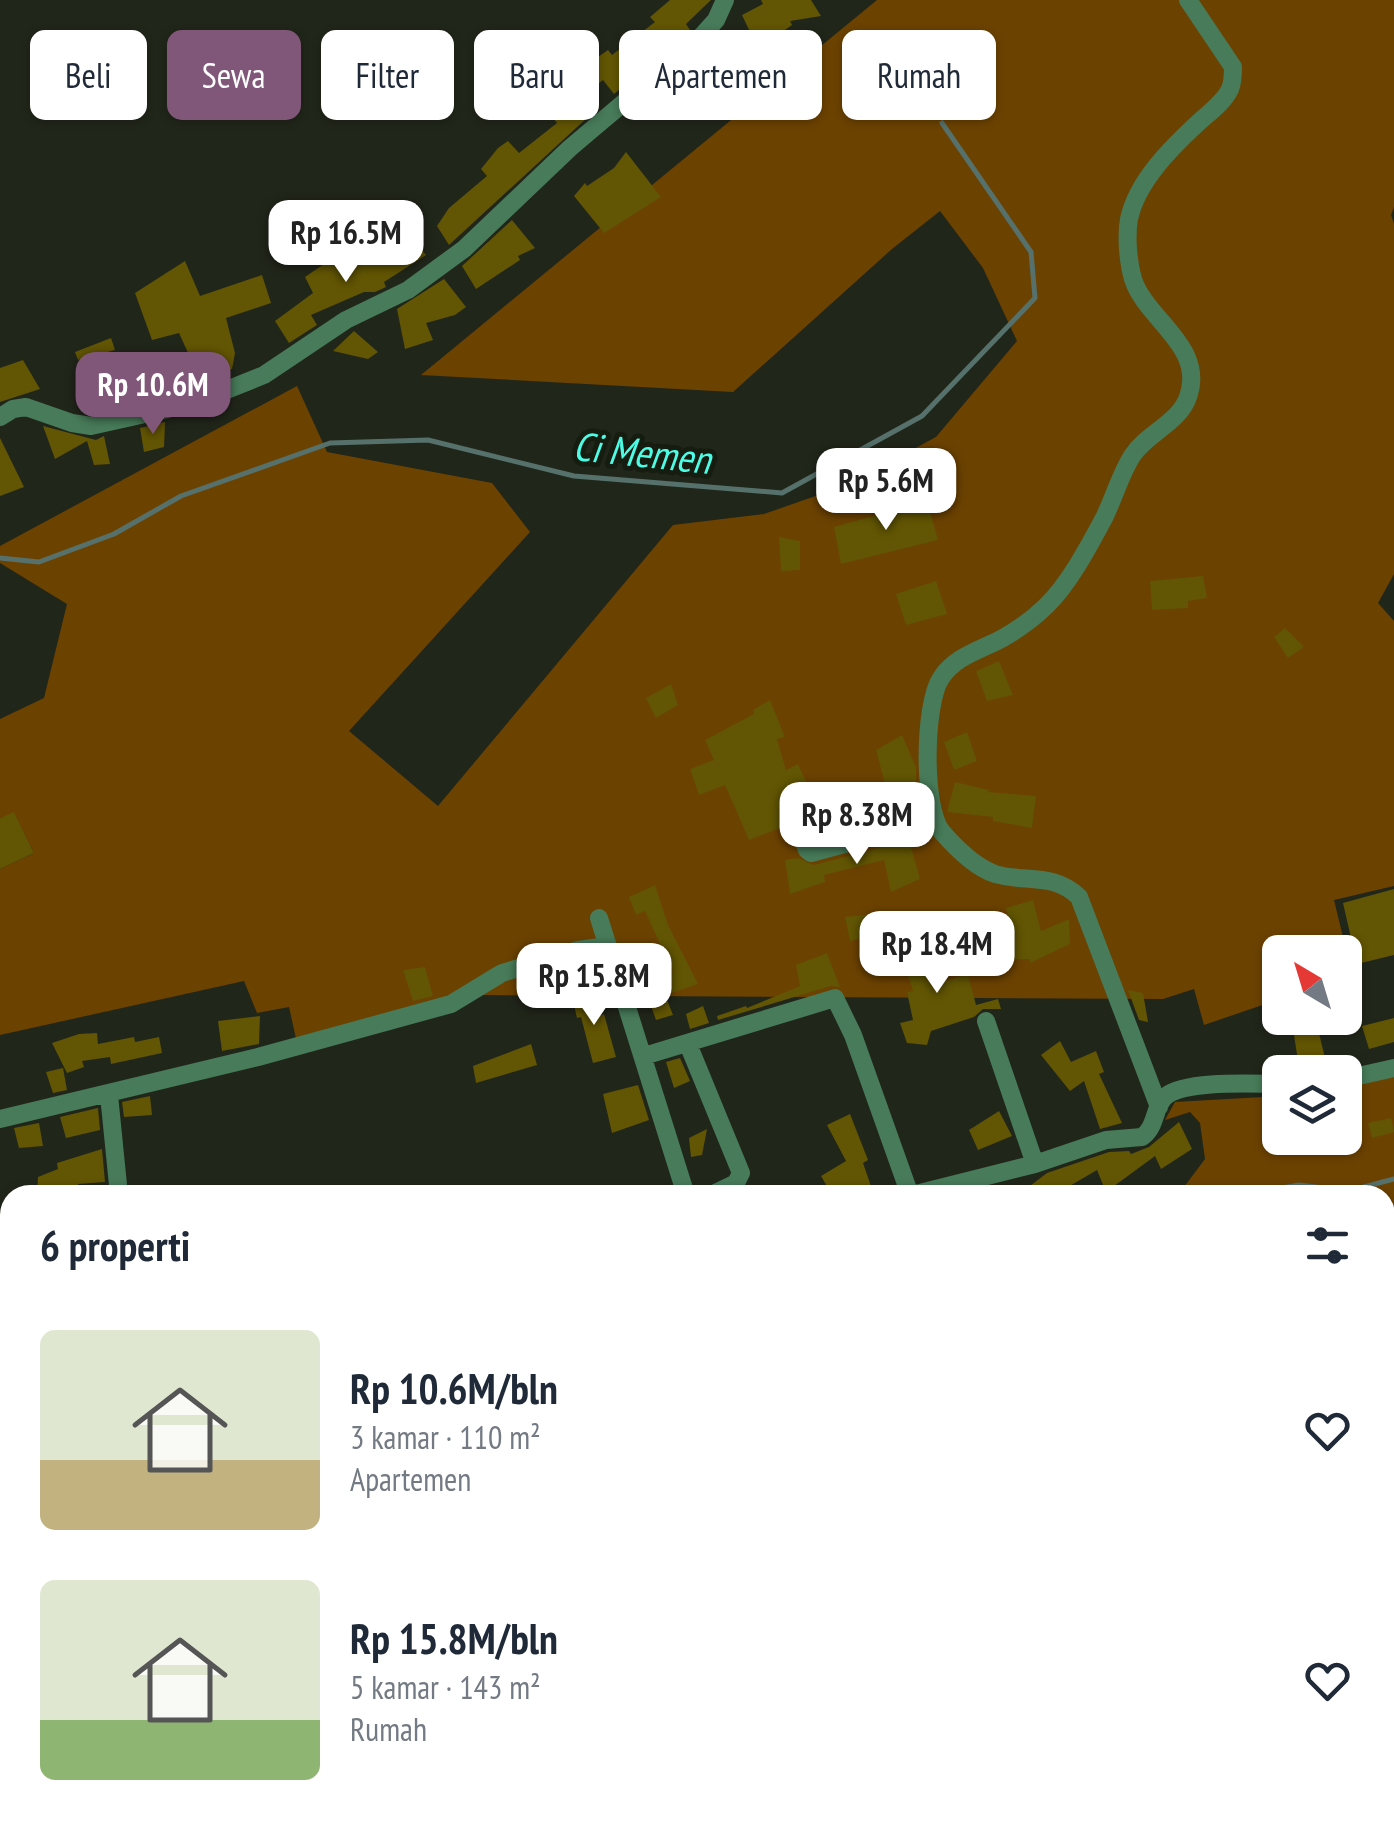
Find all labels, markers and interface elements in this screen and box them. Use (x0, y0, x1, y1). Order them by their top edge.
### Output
chip: Beli (30, 30, 147, 120)
chip: Sewa (167, 30, 301, 120)
chip: Filter (321, 30, 454, 120)
chip: Baru (474, 30, 599, 120)
chip: Apartemen (619, 30, 822, 120)
chip: Rumah (842, 30, 996, 120)
pin: Rp 16.5M (243, 200, 449, 285)
text: Rp 16.5M (291, 211, 401, 253)
pin: Rp 10.6M (50, 352, 256, 437)
text: Rp 10.6M (98, 363, 208, 405)
water label: Ci Memen (571, 419, 716, 485)
pin: Rp 5.6M (794, 448, 978, 533)
text: Rp 5.6M (838, 459, 934, 501)
pin: Rp 8.38M (754, 782, 960, 867)
text: Rp 8.38M (802, 793, 912, 835)
pin: Rp 18.4M (834, 911, 1040, 996)
text: Rp 18.4M (882, 922, 992, 964)
north arrow (1262, 935, 1362, 1035)
map controls (1262, 935, 1362, 1155)
pin: Rp 15.8M (491, 943, 697, 1028)
text: Rp 15.8M (539, 954, 649, 996)
button: layers (1262, 1055, 1362, 1155)
text: 6 properti (40, 1218, 190, 1273)
icon: filters (1300, 1218, 1355, 1273)
text: Rp 10.6M/bln (350, 1361, 558, 1416)
icon: home (120, 1370, 240, 1490)
icon: heart (1300, 1403, 1355, 1458)
text: 3 kamar · 110 m² (350, 1416, 541, 1458)
text: Apartemen (350, 1458, 471, 1500)
text: Rp 15.8M/bln (350, 1611, 558, 1666)
icon: home (120, 1620, 240, 1740)
icon: heart (1300, 1653, 1355, 1708)
text: 5 kamar · 143 m² (350, 1666, 541, 1708)
text: Rumah (350, 1708, 427, 1750)

